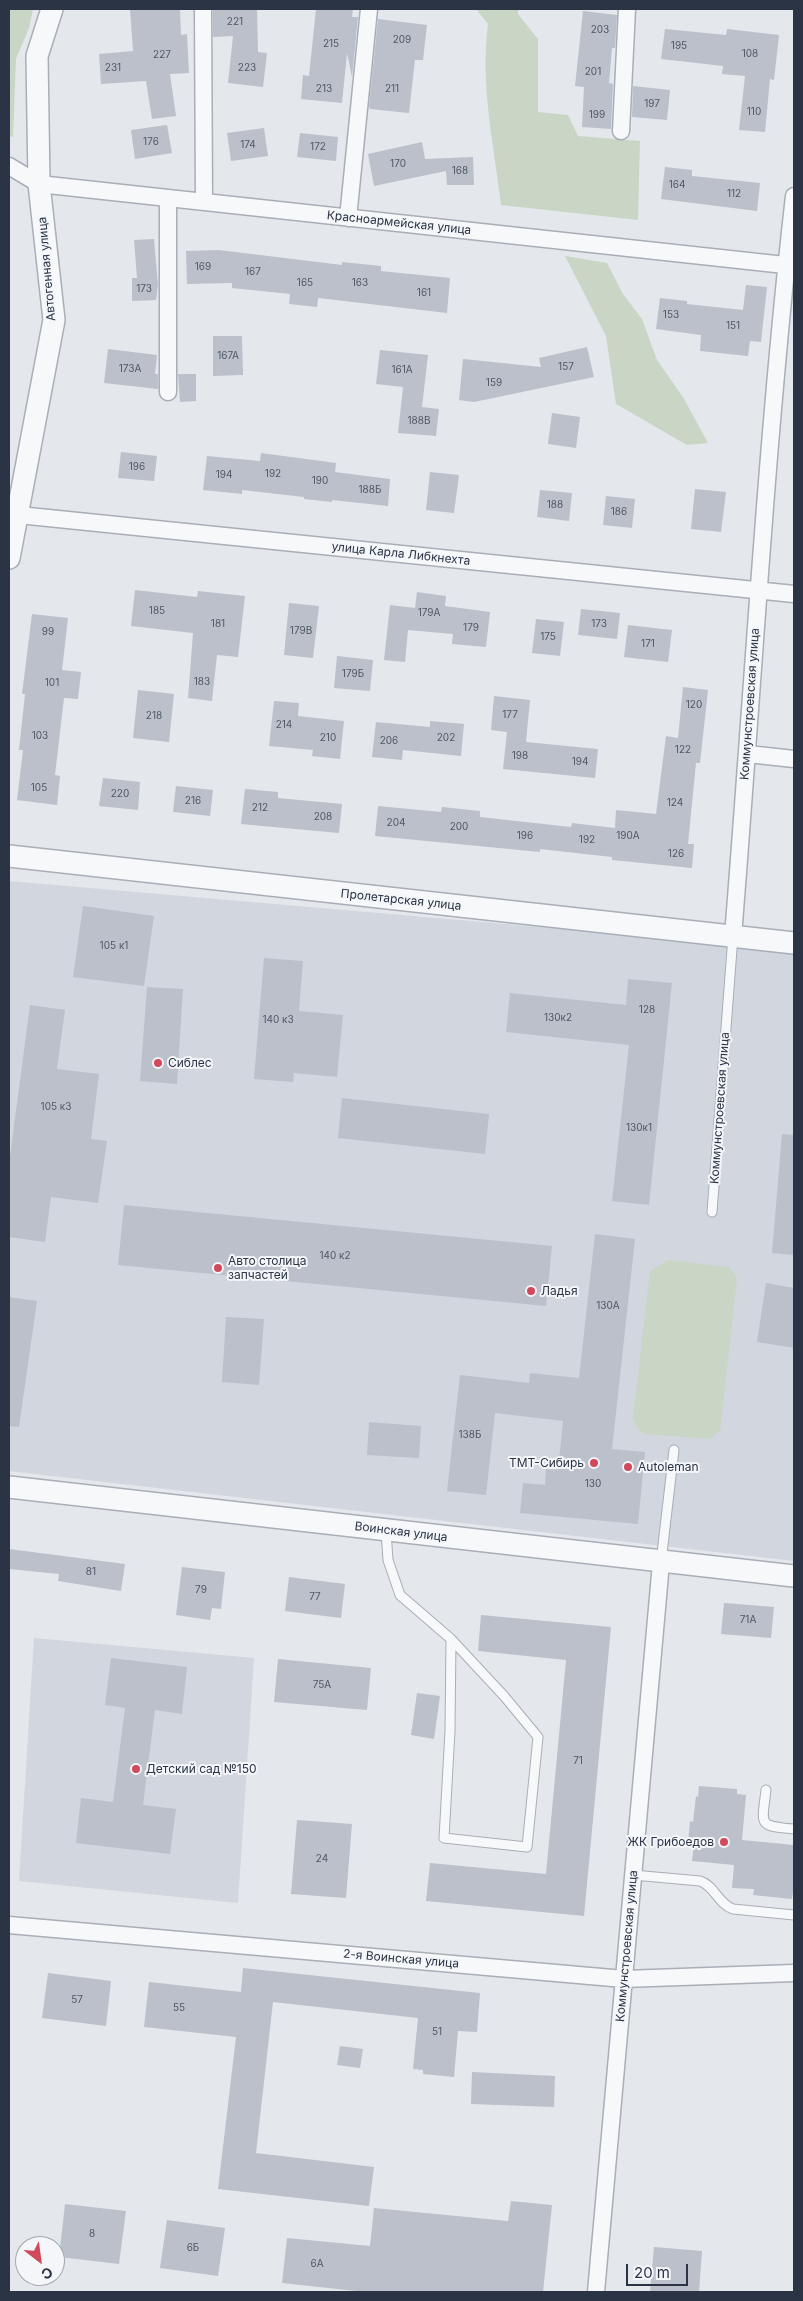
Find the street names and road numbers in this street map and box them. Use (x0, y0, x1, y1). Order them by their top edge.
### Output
street label: Красноармейская улица (326, 208, 472, 238)
street label: Автогенная улица (35, 216, 59, 322)
street label: улица Карла Либкнехта (331, 540, 471, 568)
street label: Коммунстроевская улица (738, 628, 762, 780)
street label: Пролетарская улица (340, 887, 462, 913)
street label: Коммунстроевская улица (708, 1032, 732, 1184)
street label: Воинская улица (354, 1519, 448, 1545)
street label: Коммунстроевская улица (613, 1870, 641, 2022)
street label: 2-я Воинская улица (342, 1947, 460, 1971)

